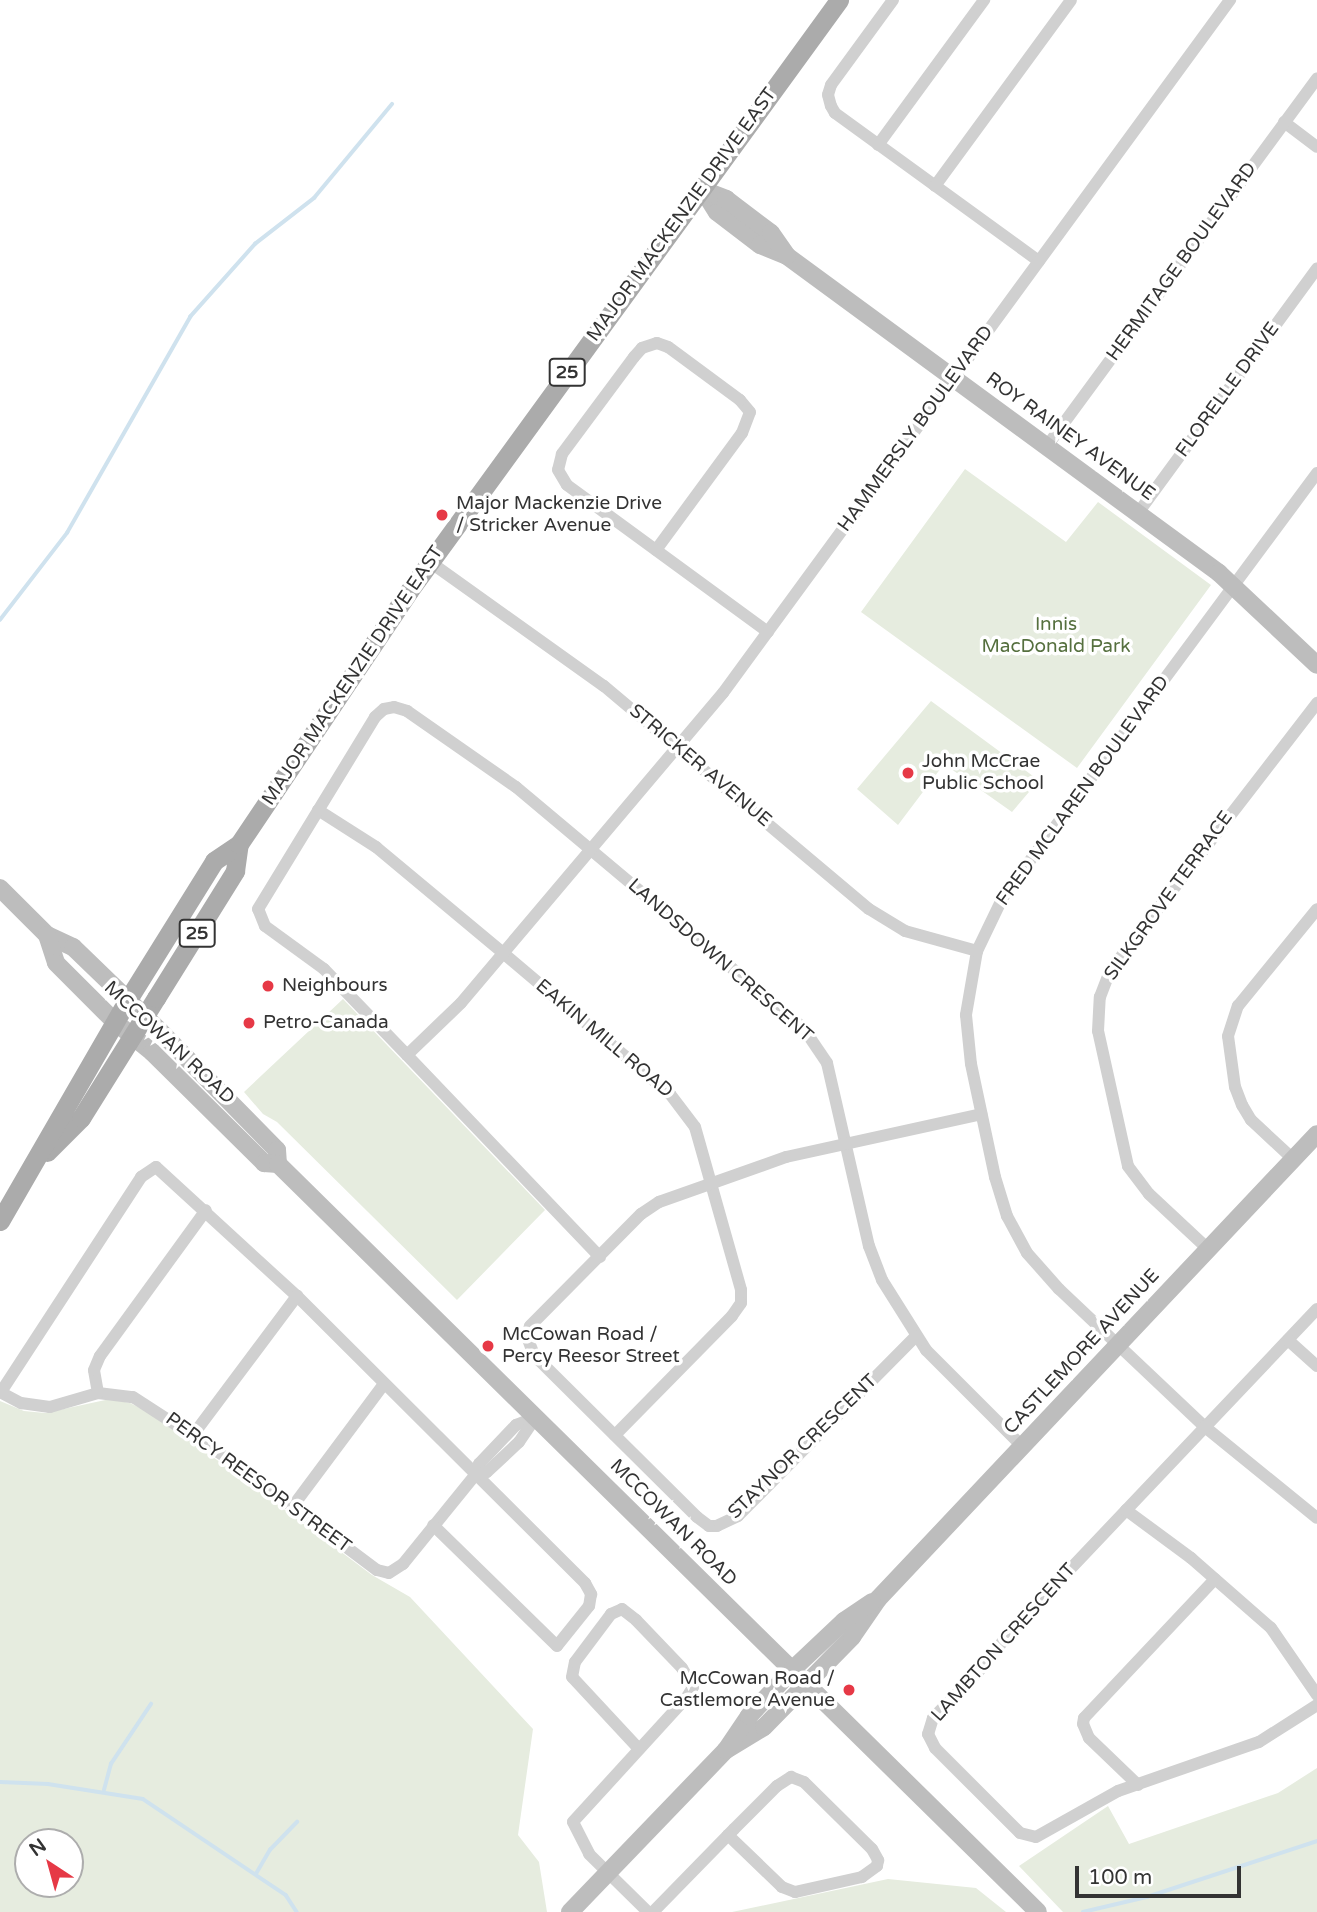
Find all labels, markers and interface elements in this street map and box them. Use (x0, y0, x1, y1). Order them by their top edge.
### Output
street label: MAJOR MACKENZIE DRIVE EAST (582, 84, 782, 346)
street label: HERMITAGE BOULEVARD (1102, 158, 1262, 366)
street label: FLORELLE DRIVE (1171, 318, 1285, 462)
street label: HAMMERSLY BOULEVARD (834, 321, 998, 537)
road number: 25 (548, 358, 586, 386)
street label: ROY RAINEY AVENUE (981, 368, 1159, 506)
place label: Major Mackenzie Drive / Stricker Avenue (456, 493, 662, 537)
marker: Major Mackenzie Drive / Stricker Avenue (434, 507, 450, 523)
street label: MAJOR MACKENZIE DRIVE EAST (257, 542, 449, 810)
park label: Innis MacDonald Park (981, 614, 1131, 658)
street label: FRED MCLAREN BOULEVARD (992, 671, 1174, 911)
street label: STRICKER AVENUE (624, 700, 776, 832)
place label: John McCrae Public School (922, 751, 1044, 795)
marker: John McCrae Public School (900, 765, 916, 781)
street label: SILKGROVE TERRACE (1100, 807, 1238, 985)
street label: LANDSDOWN CRESCENT (623, 874, 817, 1048)
road number: 25 (178, 918, 216, 948)
place label: Neighbours (282, 975, 388, 997)
street label: EAKIN MILL ROAD (531, 975, 677, 1103)
street label: MCCOWAN ROAD (99, 977, 239, 1109)
marker: Neighbours (260, 978, 276, 994)
place label: Petro-Canada (263, 1012, 389, 1034)
marker: Petro-Canada (241, 1015, 257, 1031)
street label: CASTLEMORE AVENUE (999, 1265, 1165, 1439)
place label: McCowan Road / Percy Reesor Street (502, 1324, 680, 1368)
marker: McCowan Road / Percy Reesor Street (480, 1338, 496, 1354)
street label: STAYNOR CRESCENT (724, 1370, 882, 1524)
street label: PERCY REESOR STREET (161, 1408, 355, 1558)
street label: MCCOWAN ROAD (605, 1455, 741, 1591)
street label: LAMBTON CRESCENT (927, 1559, 1081, 1727)
place label: McCowan Road / Castlemore Avenue (660, 1668, 835, 1712)
marker: McCowan Road / Castlemore Avenue (841, 1682, 857, 1698)
north arrow (14, 1828, 84, 1898)
text: N (25, 1834, 50, 1861)
scale bar (1079, 1853, 1245, 1897)
text: 100 m (1088, 1865, 1152, 1890)

